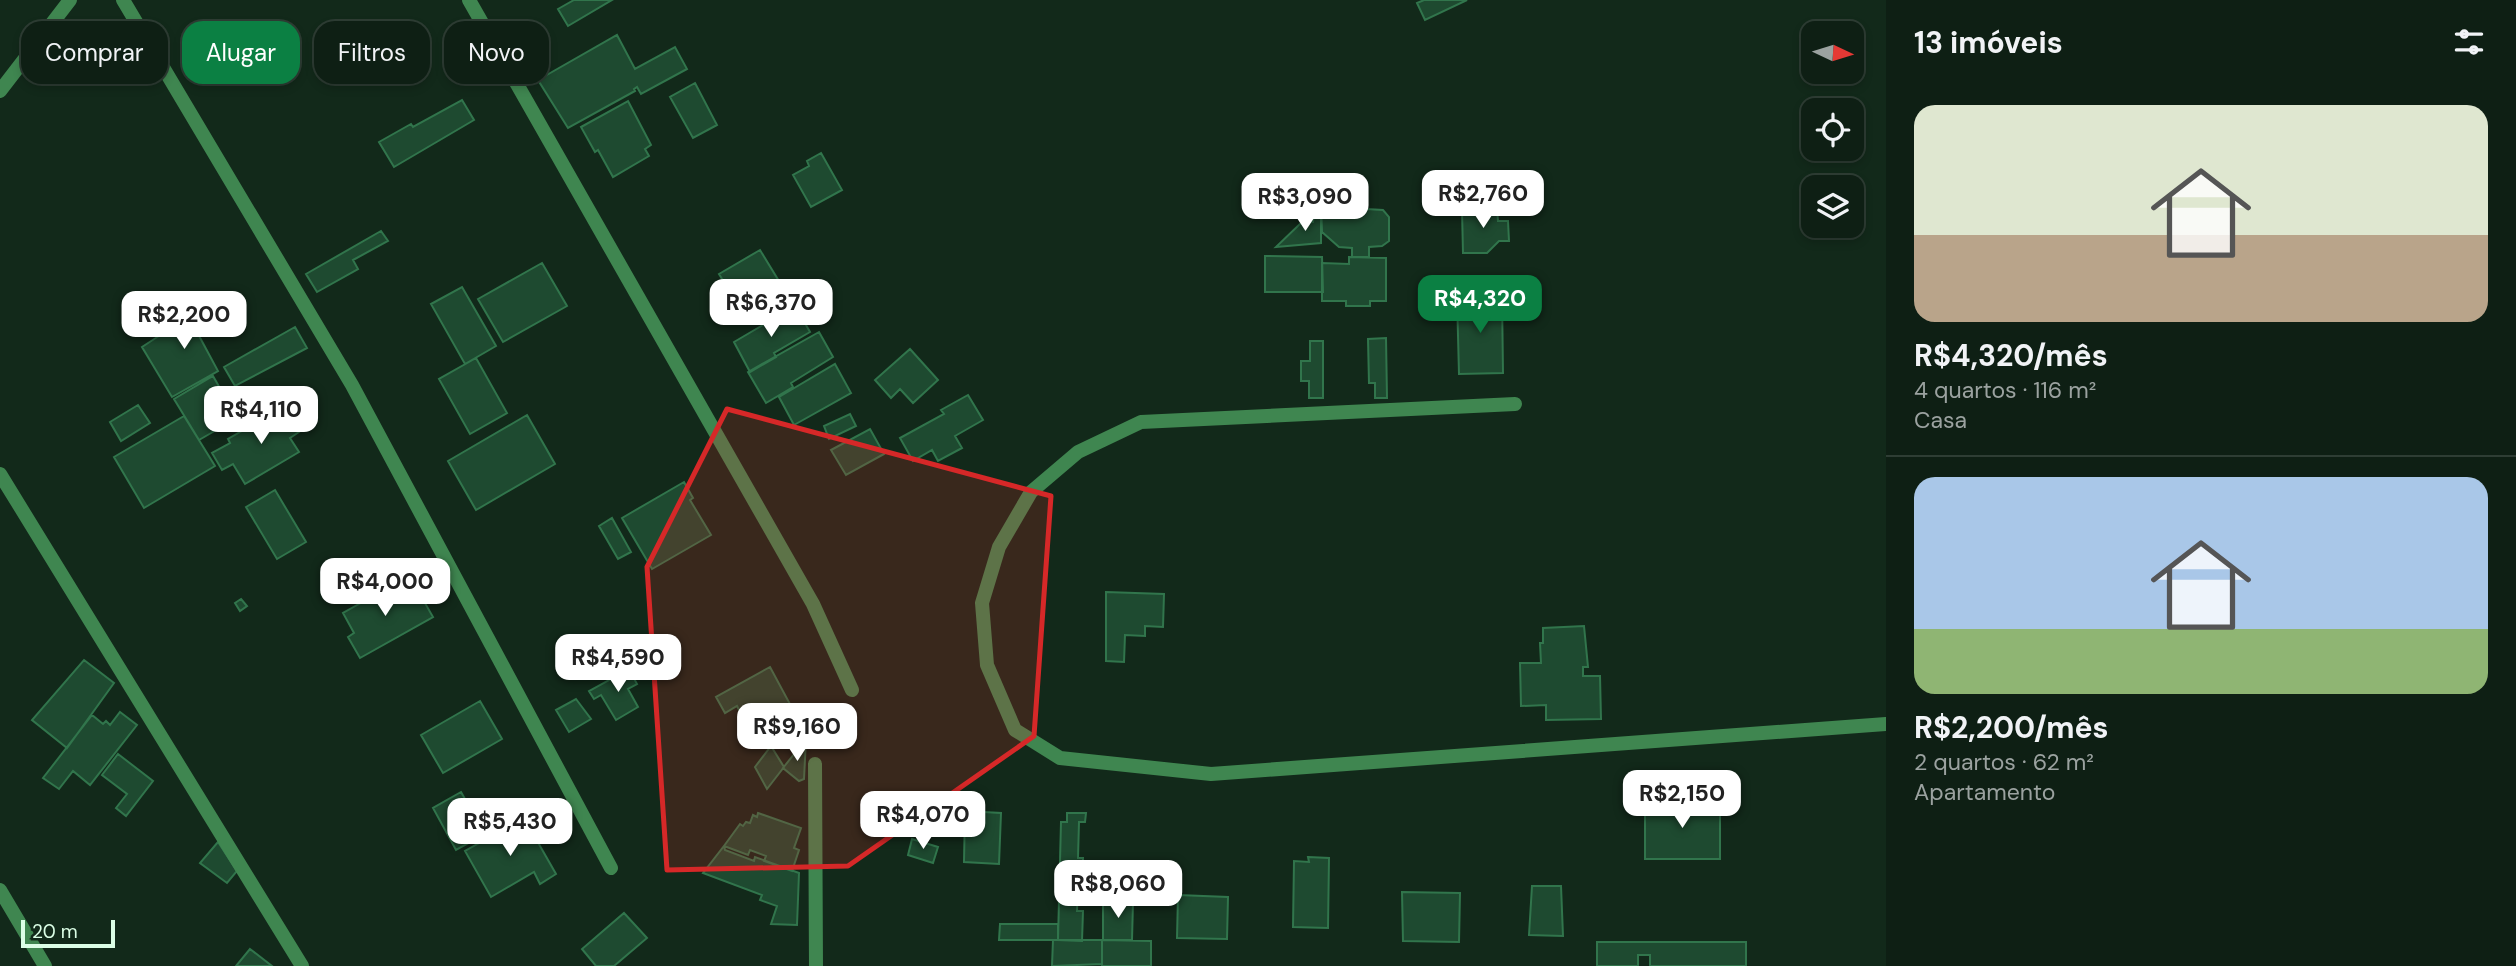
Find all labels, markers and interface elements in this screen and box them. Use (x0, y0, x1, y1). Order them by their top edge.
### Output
chip: Comprar (21, 21, 168, 84)
chip: Alugar (182, 21, 300, 84)
chip: Filtros (314, 21, 430, 84)
chip: Novo (444, 21, 549, 84)
north arrow (1801, 21, 1864, 84)
map controls (1801, 21, 1864, 238)
text: 13 imóveis (1914, 23, 2063, 62)
icon: filters (2450, 23, 2488, 61)
button: locate (1801, 98, 1864, 161)
icon: home (2138, 150, 2264, 276)
pin: R$2,760 (1418, 170, 1548, 230)
pin: R$3,090 (1240, 174, 1370, 233)
button: layers (1801, 175, 1864, 238)
text: R$2,760 (1438, 178, 1528, 208)
text: R$3,090 (1258, 181, 1352, 211)
pin: R$4,320 (1415, 276, 1545, 335)
pin: R$6,370 (706, 280, 836, 339)
text: R$4,320 (1434, 283, 1526, 313)
text: R$6,370 (726, 287, 816, 317)
pin: R$2,200 (119, 292, 249, 351)
text: R$2,200 (138, 299, 230, 329)
text: R$4,320/mês (1914, 336, 2108, 375)
text: 4 quartos · 116 m² (1914, 375, 2096, 405)
pin: R$4,110 (196, 386, 326, 446)
text: R$4,110 (220, 394, 302, 424)
text: Casa (1914, 405, 1967, 435)
icon: home (2138, 522, 2264, 648)
pin: R$4,000 (320, 558, 450, 618)
text: R$4,000 (336, 566, 434, 596)
pin: R$4,590 (553, 634, 683, 694)
text: R$4,590 (571, 642, 665, 672)
pin: R$9,160 (732, 704, 862, 763)
text: R$2,200/mês (1914, 708, 2108, 747)
text: R$9,160 (753, 711, 841, 741)
text: 2 quartos · 62 m² (1914, 747, 2094, 777)
pin: R$2,150 (1617, 770, 1747, 830)
text: Apartamento (1914, 777, 2055, 807)
text: R$2,150 (1639, 778, 1725, 808)
pin: R$4,070 (858, 792, 988, 851)
pin: R$5,430 (445, 798, 575, 858)
text: R$4,070 (876, 799, 970, 829)
text: R$5,430 (463, 806, 557, 836)
pin: R$8,060 (1053, 860, 1183, 920)
text: R$8,060 (1070, 868, 1166, 898)
scale bar (21, 917, 116, 949)
text: 20 m (32, 919, 78, 944)

